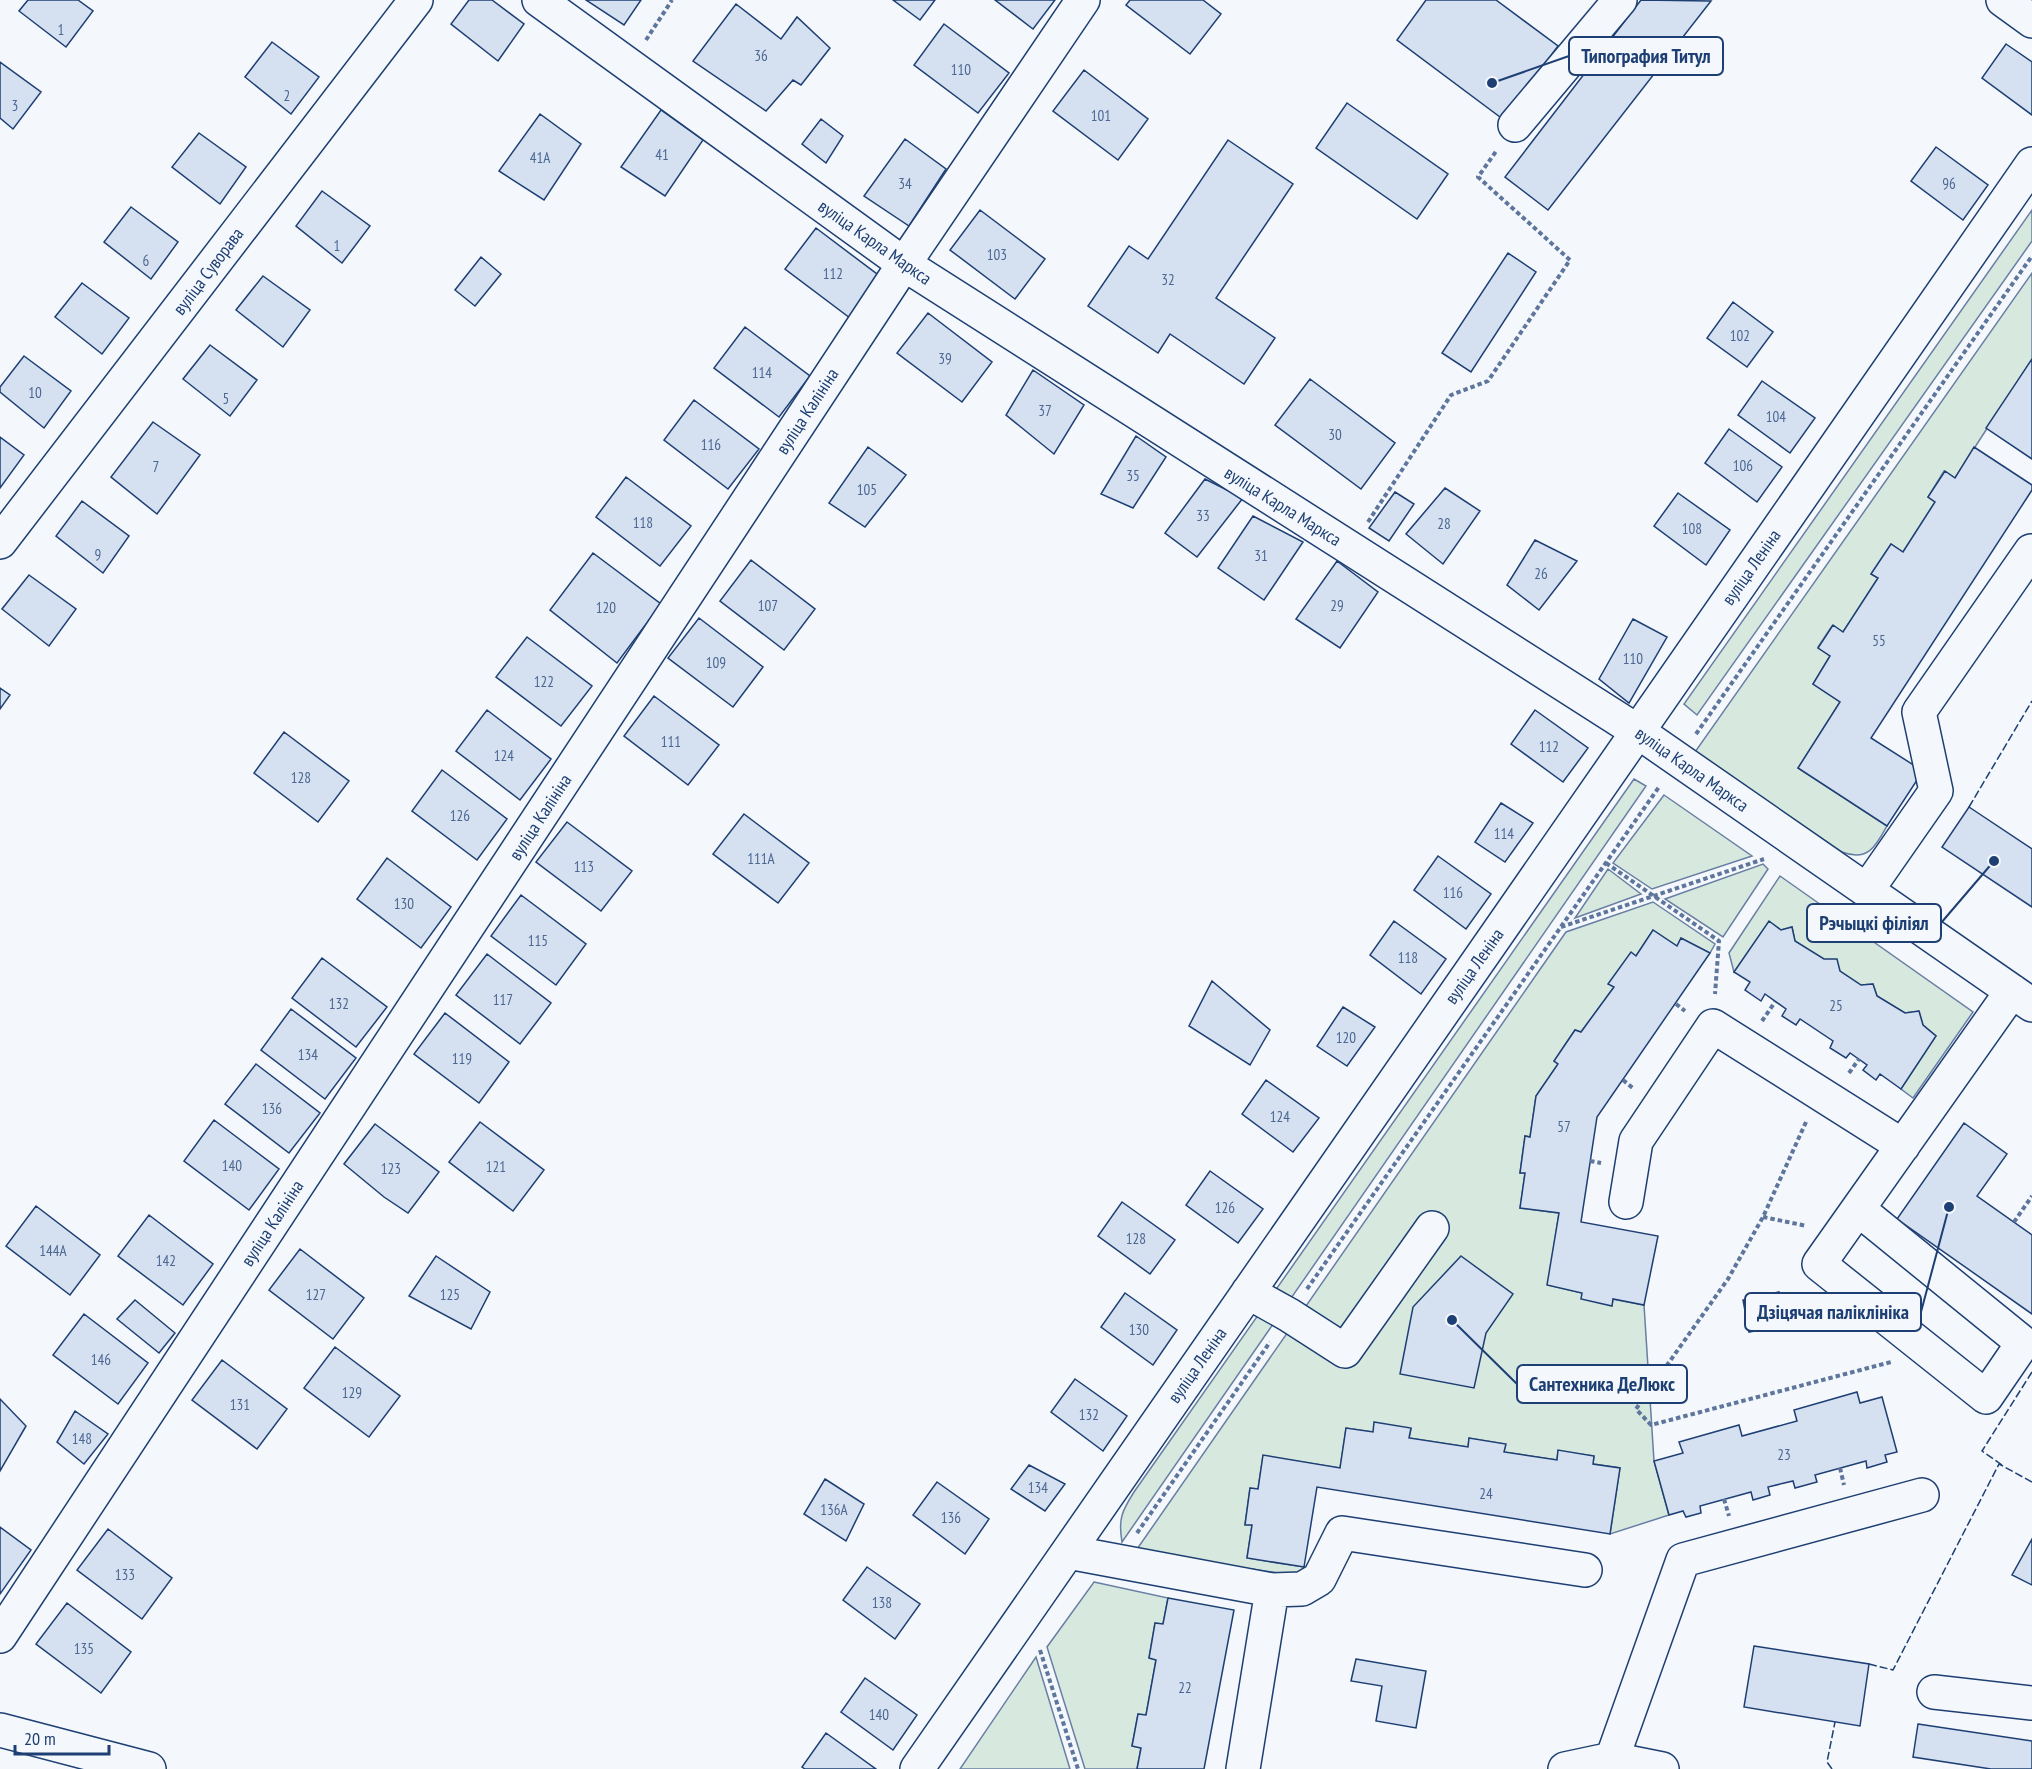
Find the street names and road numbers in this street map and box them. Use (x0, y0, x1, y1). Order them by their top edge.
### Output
street label: вуліца Карла Маркса (814, 194, 936, 290)
street label: вуліца Суворава (168, 223, 248, 319)
street label: вуліца Калініна (771, 364, 843, 458)
street label: вуліца Карла Маркса (1220, 461, 1346, 551)
street label: вуліца Леніна (1717, 525, 1785, 609)
street label: вуліца Карла Маркса (1631, 721, 1753, 817)
street label: вуліца Калініна (504, 770, 576, 864)
street label: вуліца Леніна (1440, 924, 1508, 1008)
street label: вуліца Калініна (236, 1176, 308, 1270)
street label: вуліца Леніна (1163, 1323, 1231, 1407)

